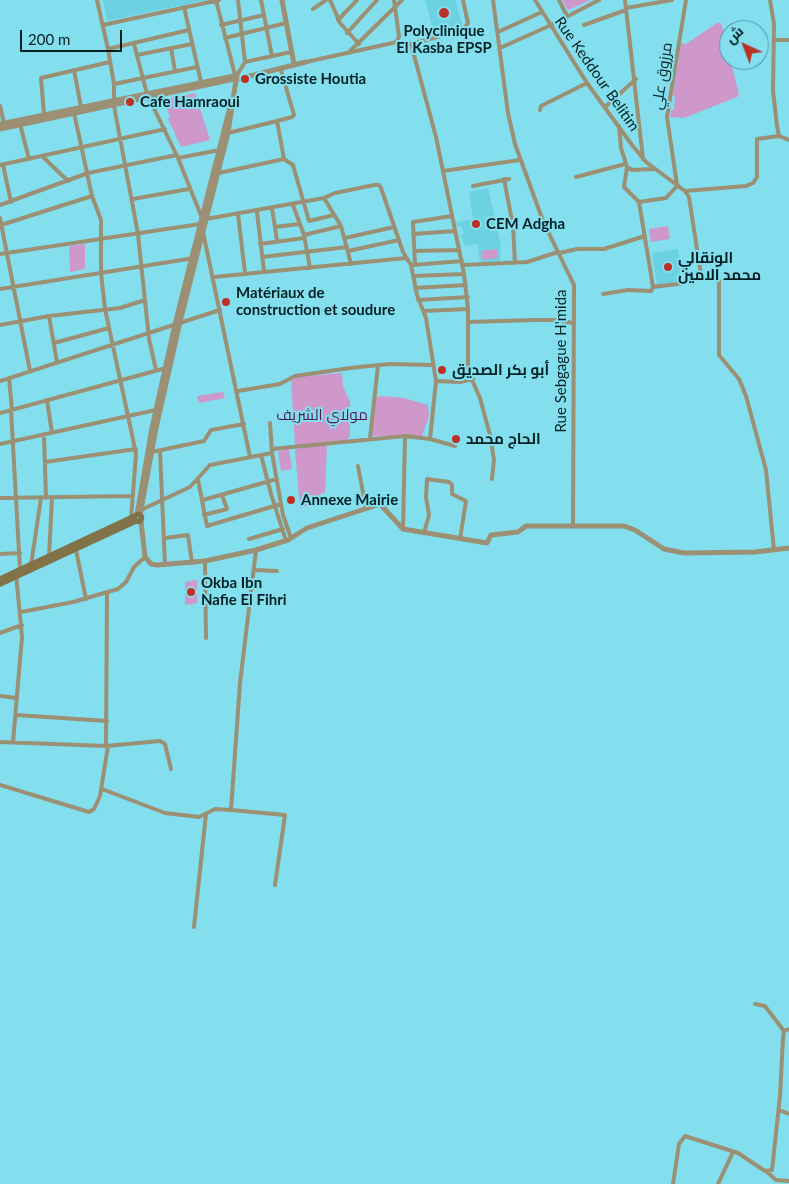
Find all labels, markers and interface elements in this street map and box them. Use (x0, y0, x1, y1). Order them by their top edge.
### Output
marker: Polyclinique El Kasba EPSP (437, 6, 451, 20)
street label: Rue Keddour Belitim (551, 13, 643, 135)
scale bar (22, 20, 125, 52)
north arrow (719, 20, 769, 70)
place label: Polyclinique El Kasba EPSP (396, 22, 492, 57)
text: ش (722, 22, 746, 47)
text: 200 m (28, 30, 70, 48)
street label: مرزوق علي (648, 41, 676, 111)
place label: Grossiste Houtia (255, 70, 366, 88)
marker: Grossiste Houtia (239, 73, 251, 85)
place label: Cafe Hamraoui (140, 93, 240, 111)
marker: Cafe Hamraoui (124, 96, 136, 108)
place label: CEM Adgha (486, 215, 565, 233)
marker: CEM Adgha (470, 218, 482, 230)
place label: الونقالي محمد الامين (678, 249, 761, 284)
marker: الونقالي محمد الامين (662, 261, 674, 273)
place label: Matériaux de construction et soudure (236, 284, 395, 319)
street label: Rue Sebgague H'mida (552, 289, 570, 433)
marker: Matériaux de construction et soudure (220, 296, 232, 308)
place label: أبو بكر الصديق (452, 361, 549, 379)
marker: أبو بكر الصديق (436, 364, 448, 376)
park label: مولاي الشريف (276, 406, 368, 424)
place label: الحاج محمد (466, 430, 541, 448)
marker: الحاج محمد (450, 433, 462, 445)
place label: Annexe Mairie (301, 491, 398, 509)
marker: Annexe Mairie (285, 494, 297, 506)
place label: Okba Ibn Nafie El Fihri (201, 574, 287, 609)
marker: Okba Ibn Nafie El Fihri (185, 586, 197, 598)

